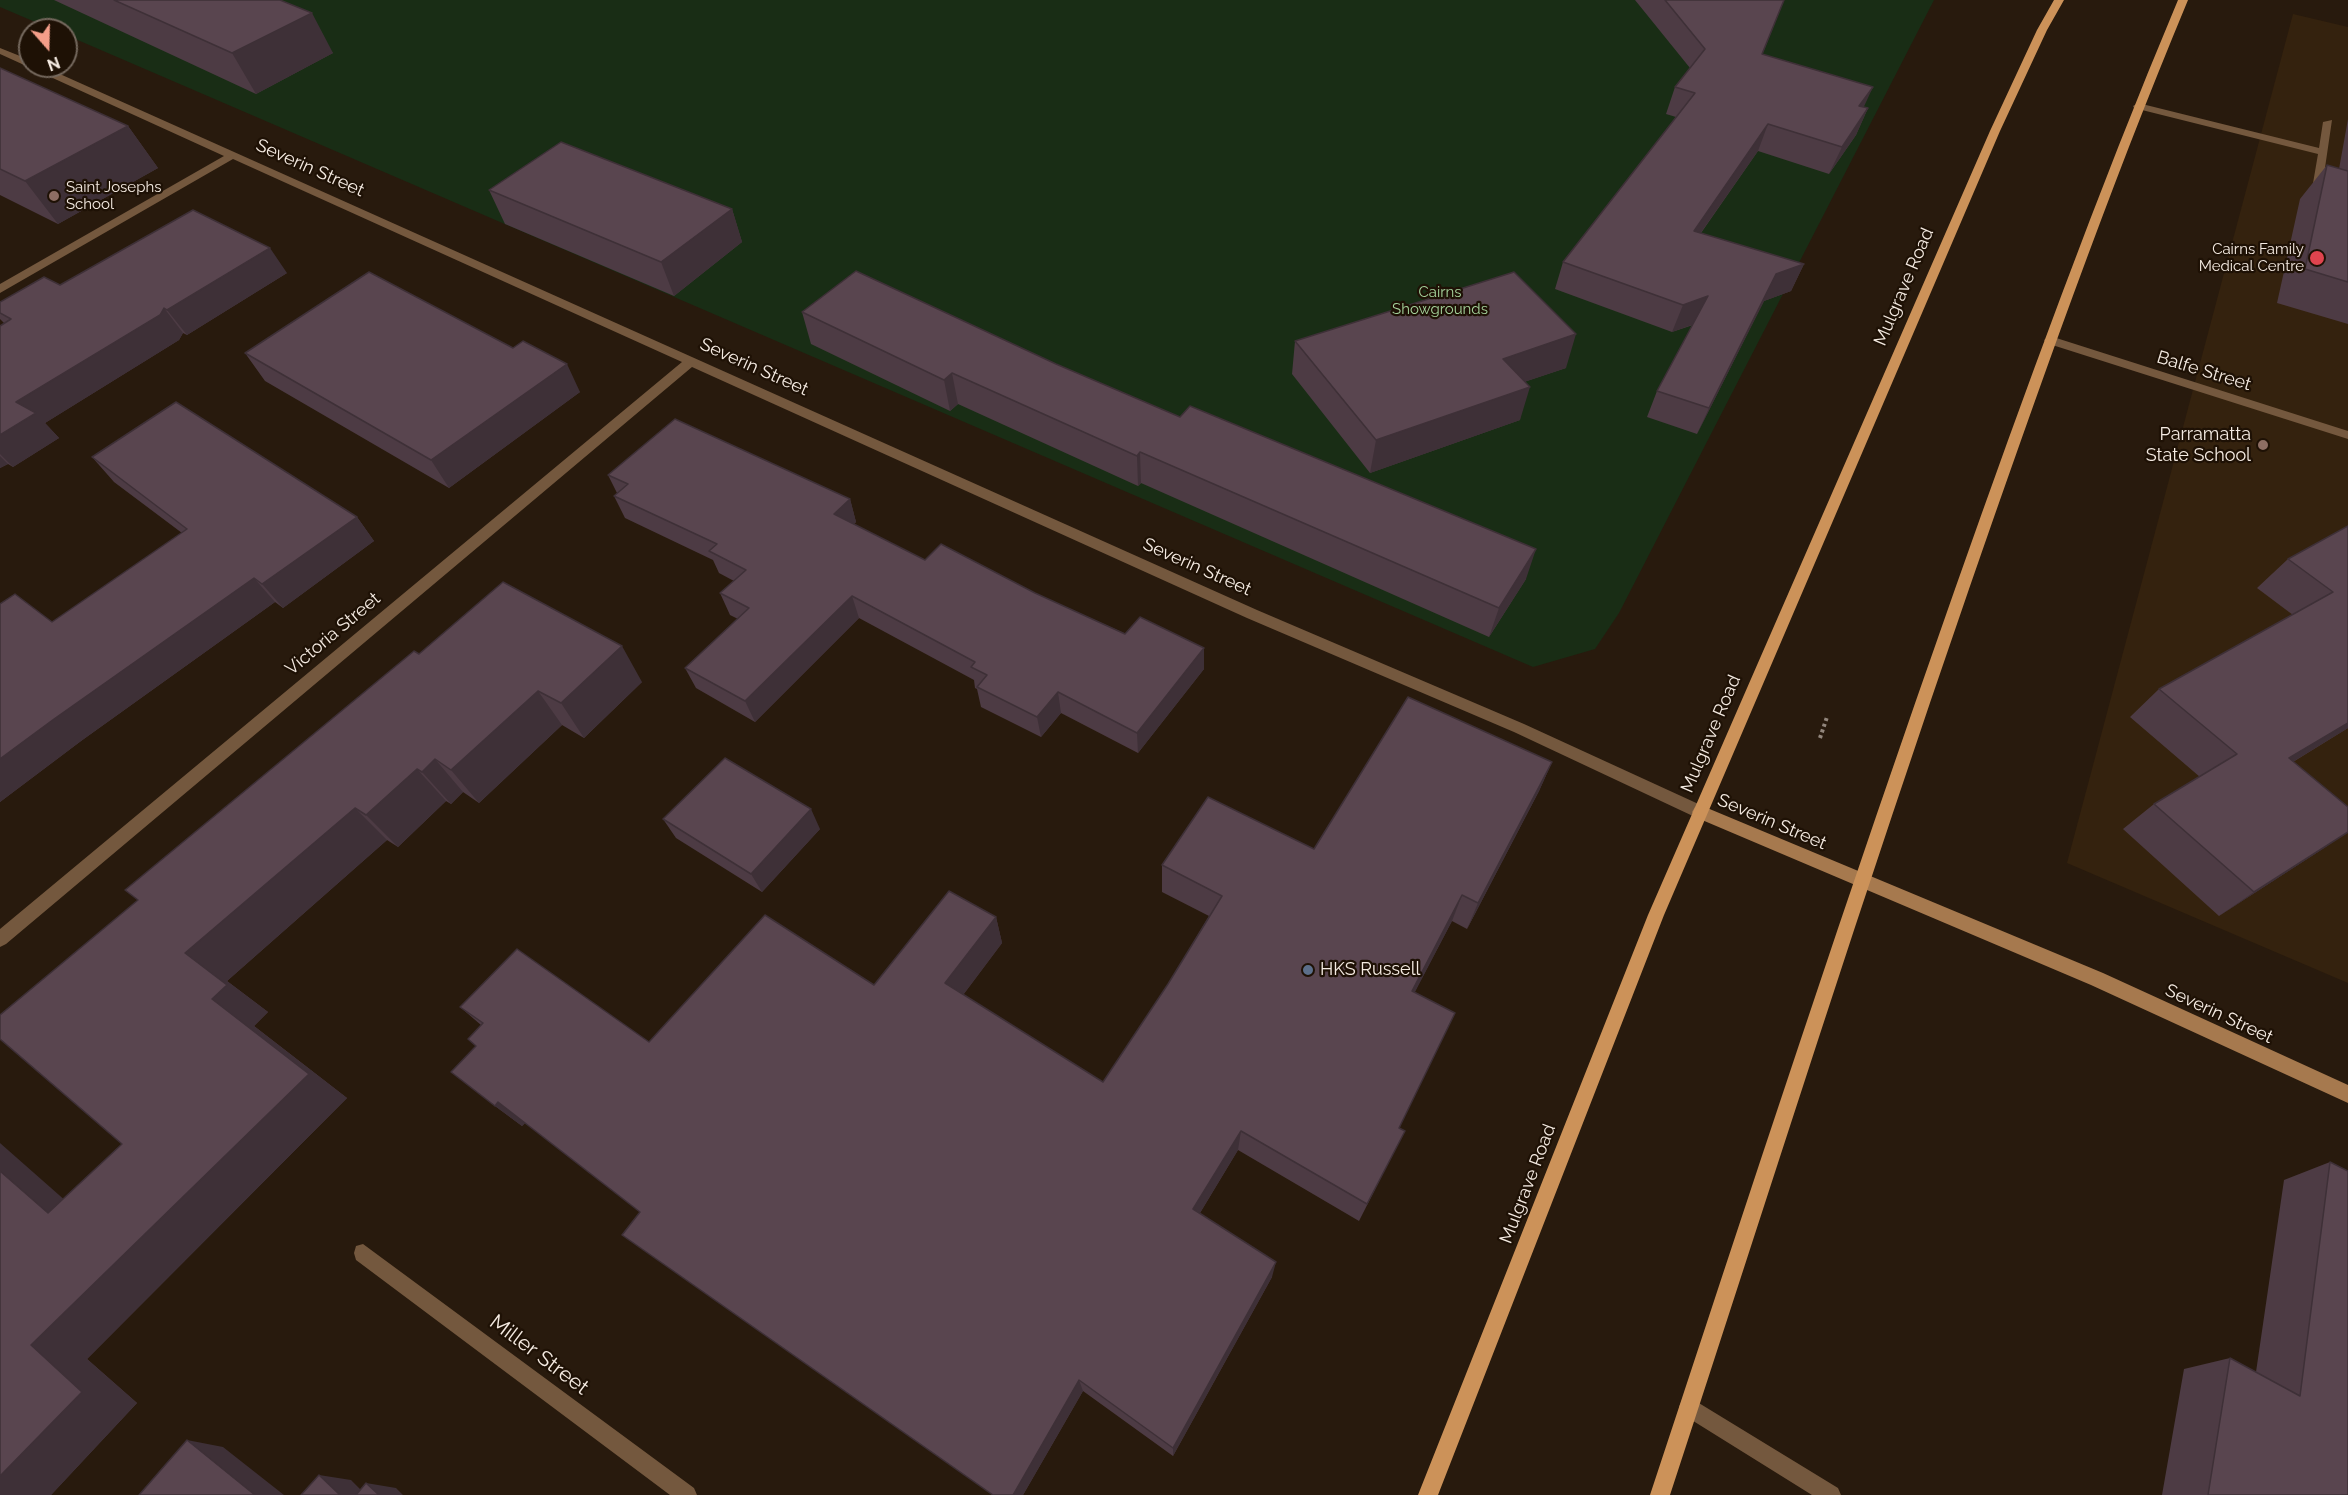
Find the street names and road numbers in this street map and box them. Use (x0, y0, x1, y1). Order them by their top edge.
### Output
street label: Severin Street (252, 134, 368, 202)
street label: Mulgrave Road (1869, 225, 1939, 349)
street label: Severin Street (696, 333, 812, 401)
street label: Balfe Street (2154, 346, 2254, 396)
street label: Severin Street (1139, 533, 1255, 601)
street label: Victoria Street (281, 588, 385, 680)
street label: Mulgrave Road (1676, 672, 1746, 796)
street label: Severin Street (1714, 789, 1830, 855)
street label: Severin Street (2162, 980, 2276, 1048)
street label: Mulgrave Road (1495, 1121, 1561, 1247)
street label: Miller Street (484, 1310, 594, 1400)

